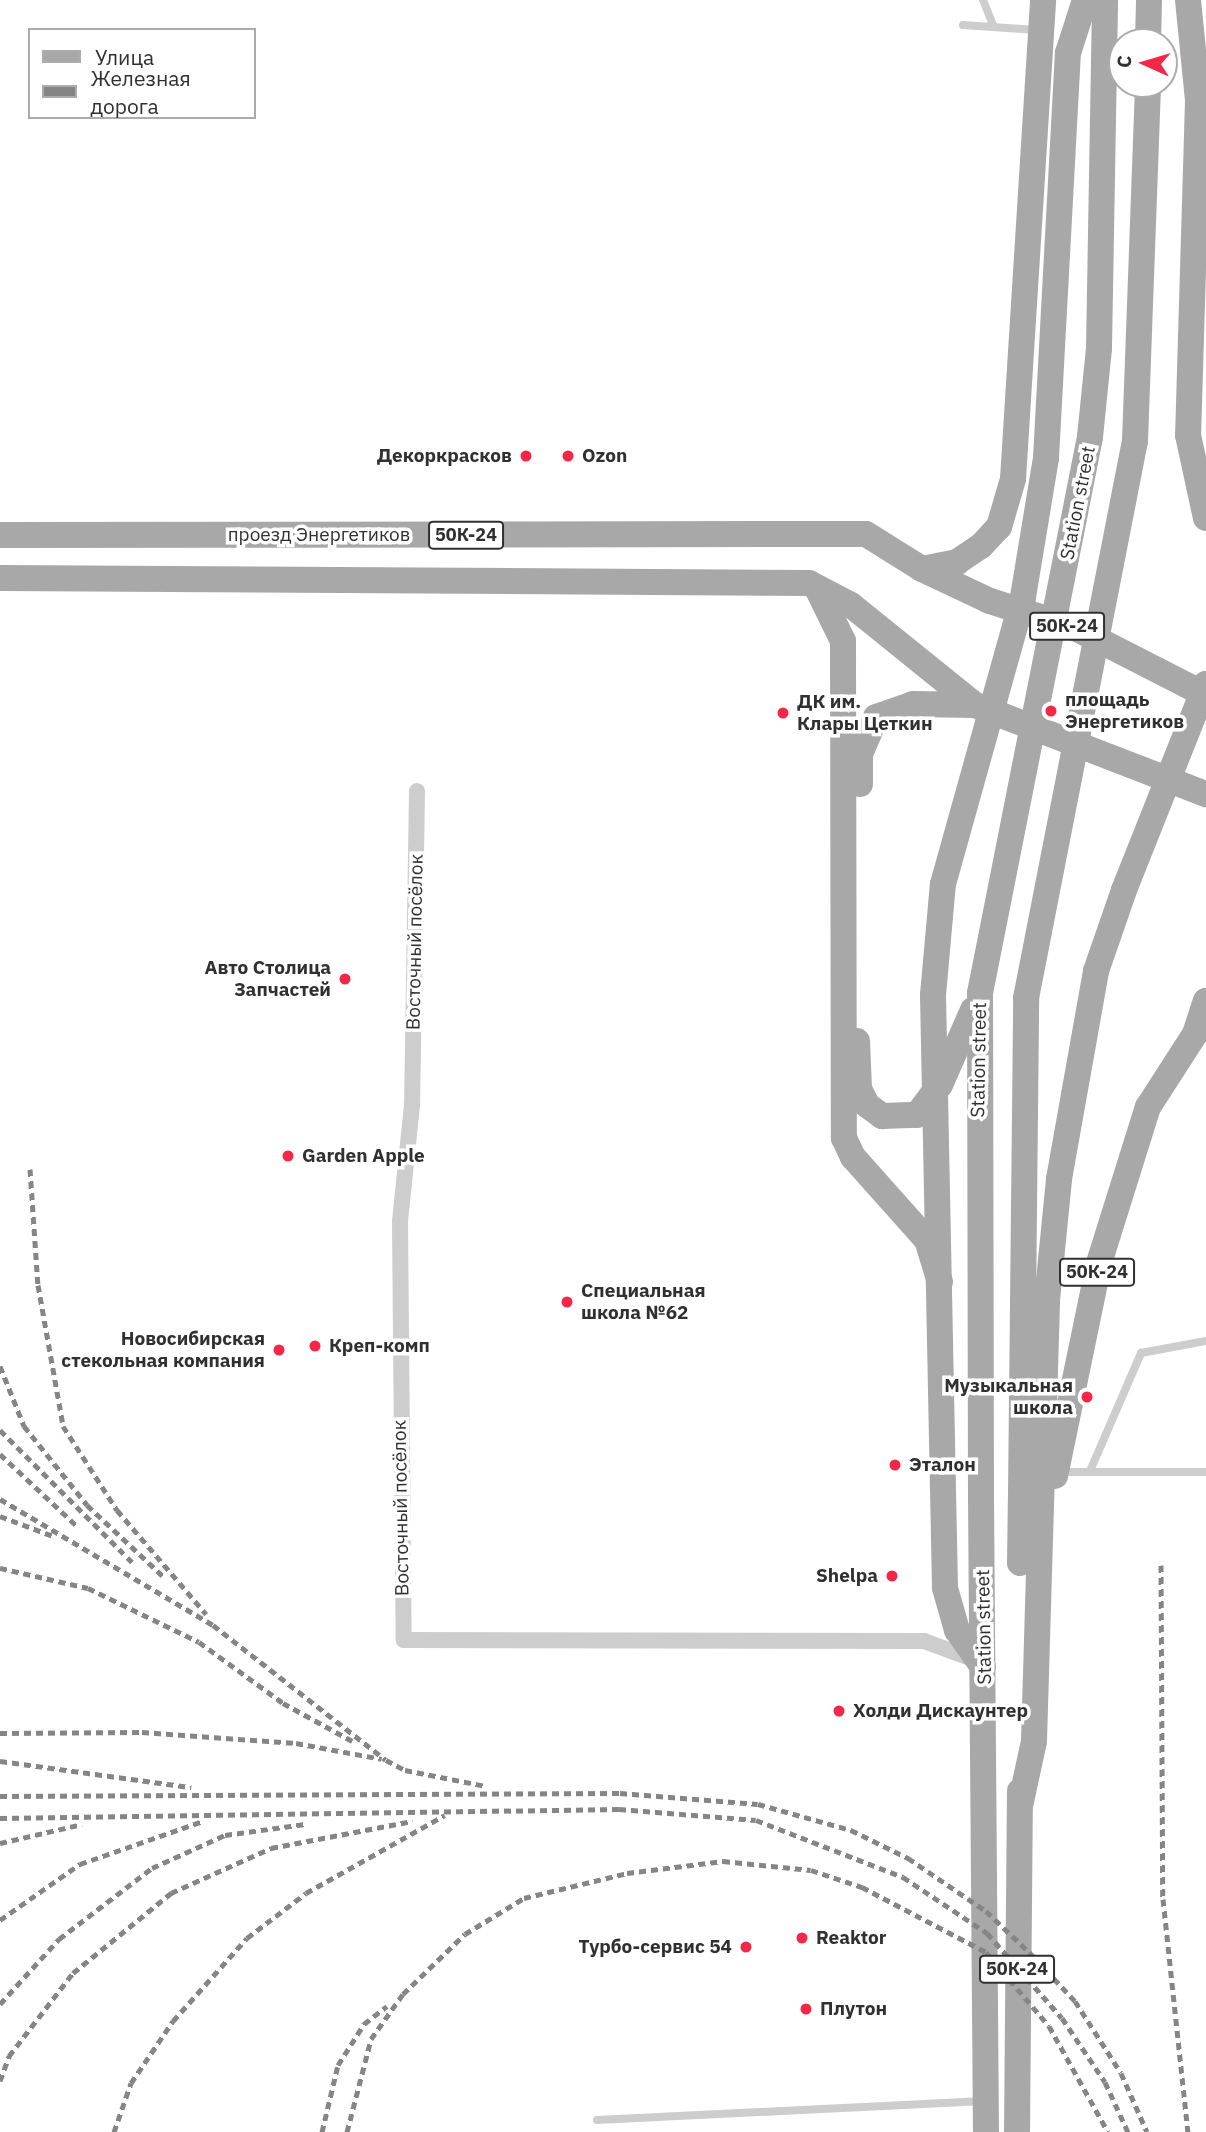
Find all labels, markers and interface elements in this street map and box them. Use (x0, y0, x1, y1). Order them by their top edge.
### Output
legend (28, 28, 256, 119)
north arrow (1108, 28, 1178, 98)
text: Улица (95, 43, 154, 71)
text: С (1112, 55, 1136, 69)
text: Железная дорога (91, 64, 191, 120)
street label: Station street (1056, 444, 1100, 562)
place label: Декоркрасков (377, 445, 512, 467)
place label: Ozon (582, 445, 627, 467)
marker: Декоркрасков (518, 448, 534, 464)
marker: Ozon (560, 448, 576, 464)
road number: 50К-24 (428, 520, 504, 550)
street label: проезд Энергетиков (228, 524, 410, 546)
road number: 50К-24 (1028, 612, 1106, 640)
place label: площадь Энергетиков (1065, 689, 1184, 733)
place label: ДК им. Клары Цеткин (797, 691, 933, 735)
marker: площадь Энергетиков (1043, 703, 1059, 719)
marker: ДК им. Клары Цеткин (775, 705, 791, 721)
street label: Восточный посёлок (402, 854, 428, 1030)
place label: Авто Столица Запчастей (204, 957, 331, 1001)
marker: Авто Столица Запчастей (337, 971, 353, 987)
street label: Station street (967, 1002, 991, 1118)
place label: Garden Apple (302, 1145, 425, 1167)
marker: Garden Apple (280, 1148, 296, 1164)
road number: 50К-24 (1058, 1258, 1136, 1287)
place label: Специальная школа №62 (581, 1280, 706, 1324)
marker: Специальная школа №62 (559, 1294, 575, 1310)
place label: Новосибирская стекольная компания (61, 1328, 265, 1372)
place label: Креп-комп (329, 1335, 430, 1357)
marker: Креп-комп (307, 1338, 323, 1354)
marker: Новосибирская стекольная компания (271, 1342, 287, 1358)
place label: Музыкальная школа (944, 1375, 1073, 1419)
marker: Музыкальная школа (1079, 1389, 1095, 1405)
street label: Восточный посёлок (388, 1420, 414, 1596)
place label: Эталон (909, 1454, 976, 1476)
marker: Эталон (887, 1457, 903, 1473)
place label: Shelpa (816, 1565, 878, 1587)
marker: Shelpa (884, 1568, 900, 1584)
street label: Station street (972, 1569, 996, 1685)
place label: Холди Дискаунтер (853, 1700, 1028, 1722)
marker: Холди Дискаунтер (831, 1703, 847, 1719)
place label: Reaktor (816, 1927, 886, 1949)
marker: Reaktor (794, 1930, 810, 1946)
place label: Турбо-сервис 54 (579, 1936, 732, 1958)
marker: Турбо-сервис 54 (738, 1939, 754, 1955)
road number: 50К-24 (978, 1954, 1056, 1983)
place label: Плутон (820, 1998, 887, 2020)
marker: Плутон (798, 2001, 814, 2017)

